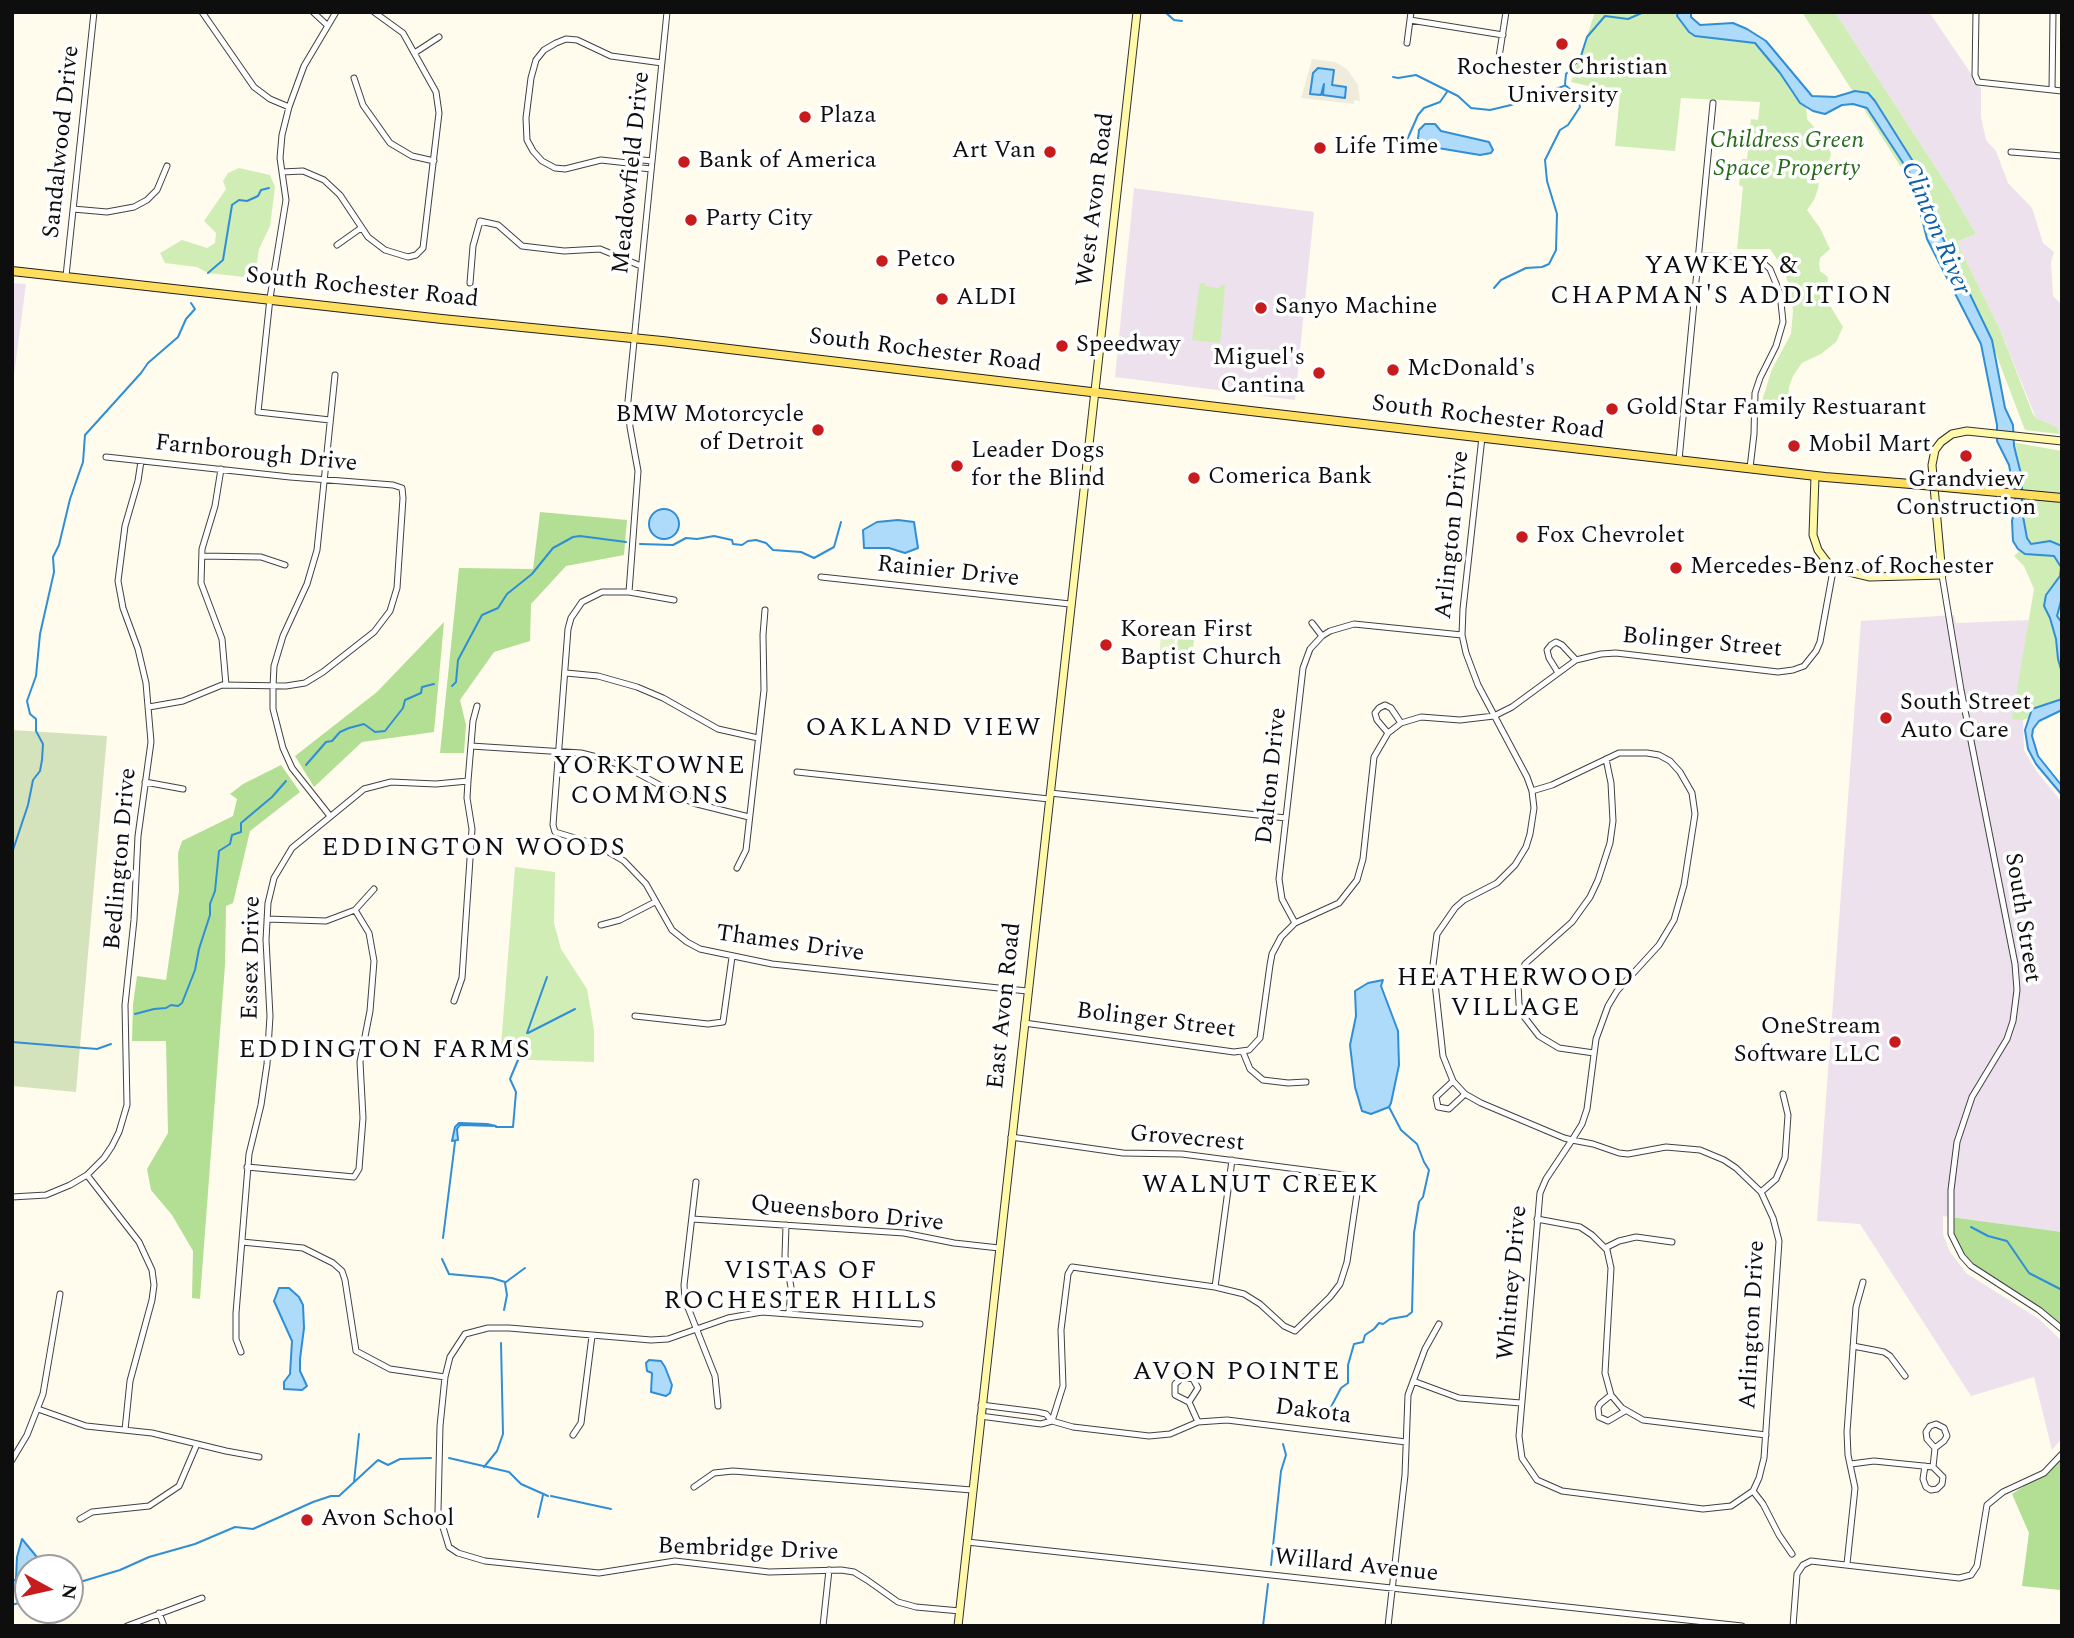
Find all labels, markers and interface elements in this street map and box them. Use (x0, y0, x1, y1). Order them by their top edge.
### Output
marker: Rochester Christian University (1554, 36, 1570, 52)
street label: Sandalwood Drive (39, 44, 87, 240)
place label: Rochester Christian University (1456, 55, 1668, 111)
street label: Meadowfield Drive (608, 70, 658, 276)
place label: Plaza (819, 103, 876, 131)
marker: Plaza (797, 109, 813, 125)
street label: West Avon Road (1072, 111, 1122, 289)
park label: Childress Green Space Property (1710, 128, 1864, 184)
place label: Life Time (1334, 134, 1438, 162)
place label: Art Van (952, 138, 1036, 166)
marker: Life Time (1312, 140, 1328, 156)
marker: Art Van (1042, 144, 1058, 160)
place label: Bank of America (698, 148, 877, 176)
marker: Bank of America (676, 154, 692, 170)
water label: Clinton River (1892, 158, 1976, 300)
place label: Party City (705, 206, 812, 234)
marker: Party City (683, 212, 699, 228)
place label: Petco (896, 247, 955, 275)
district label: YAWKEY & CHAPMAN'S ADDITION (1553, 252, 1891, 314)
marker: Petco (874, 253, 890, 269)
street label: South Rochester Road (244, 262, 480, 316)
place label: ALDI (956, 285, 1017, 313)
marker: ALDI (934, 291, 950, 307)
place label: Sanyo Machine (1275, 294, 1437, 322)
marker: Sanyo Machine (1253, 300, 1269, 316)
street label: South Rochester Road (807, 323, 1043, 381)
place label: Speedway (1076, 332, 1180, 360)
marker: Speedway (1054, 338, 1070, 354)
place label: Miguel's Cantina (1213, 345, 1305, 401)
place label: McDonald's (1407, 356, 1535, 384)
marker: McDonald's (1385, 362, 1401, 378)
marker: Miguel's Cantina (1311, 365, 1327, 381)
street label: South Rochester Road (1370, 390, 1606, 448)
place label: Gold Star Family Restuarant (1626, 395, 1926, 423)
marker: Gold Star Family Restuarant (1604, 401, 1620, 417)
place label: BMW Motorcycle of Detroit (616, 402, 804, 458)
marker: BMW Motorcycle of Detroit (810, 422, 826, 438)
street label: Farnborough Drive (153, 430, 359, 480)
place label: Mobil Mart (1808, 432, 1931, 460)
place label: Leader Dogs for the Blind (971, 438, 1105, 494)
marker: Mobil Mart (1786, 438, 1802, 454)
marker: Grandview Construction (1958, 448, 1974, 464)
street label: Arlington Drive (1431, 449, 1477, 621)
marker: Leader Dogs for the Blind (949, 458, 965, 474)
place label: Comerica Bank (1208, 464, 1372, 492)
place label: Grandview Construction (1896, 467, 2036, 523)
marker: Comerica Bank (1186, 470, 1202, 486)
place label: Fox Chevrolet (1536, 523, 1685, 551)
marker: Fox Chevrolet (1514, 529, 1530, 545)
street label: Rainier Drive (876, 551, 1020, 595)
place label: Mercedes-Benz of Rochester (1690, 554, 1994, 582)
marker: Mercedes-Benz of Rochester (1668, 560, 1684, 576)
place label: Korean First Baptist Church (1120, 617, 1282, 673)
street label: Bolinger Street (1621, 623, 1783, 665)
marker: Korean First Baptist Church (1098, 637, 1114, 653)
place label: South Street Auto Care (1900, 690, 2031, 746)
street label: Dalton Drive (1251, 706, 1295, 846)
marker: South Street Auto Care (1878, 710, 1894, 726)
district label: OAKLAND VIEW (807, 714, 1041, 746)
district label: YORKTOWNE COMMONS (555, 752, 745, 814)
street label: Bedlington Drive (100, 767, 144, 951)
district label: EDDINGTON WOODS (323, 834, 625, 866)
street label: South Street (1997, 851, 2045, 985)
street label: Essex Drive (238, 896, 268, 1020)
street label: Thames Drive (714, 920, 866, 970)
street label: East Avon Road (983, 921, 1029, 1091)
district label: HEATHERWOOD VILLAGE (1398, 964, 1634, 1026)
street label: Bolinger Street (1075, 998, 1237, 1046)
place label: OneStream Software LLC (1734, 1014, 1881, 1070)
marker: OneStream Software LLC (1887, 1034, 1903, 1050)
district label: EDDINGTON FARMS (240, 1036, 530, 1068)
street label: Grovecrest (1128, 1121, 1246, 1159)
district label: WALNUT CREEK (1143, 1171, 1379, 1203)
street label: Queensboro Drive (749, 1191, 945, 1239)
street label: Whitney Drive (1493, 1204, 1535, 1362)
street label: Arlington Drive (1735, 1240, 1773, 1410)
district label: VISTAS OF ROCHESTER HILLS (665, 1257, 937, 1318)
district label: AVON POINTE (1134, 1358, 1340, 1390)
street label: Dakota (1273, 1394, 1353, 1432)
place label: Avon School (321, 1506, 454, 1534)
marker: Avon School (299, 1512, 315, 1528)
street label: Bembridge Drive (657, 1533, 839, 1569)
street label: Willard Avenue (1273, 1544, 1439, 1590)
north arrow (14, 1554, 84, 1624)
text: N (53, 1582, 84, 1601)

